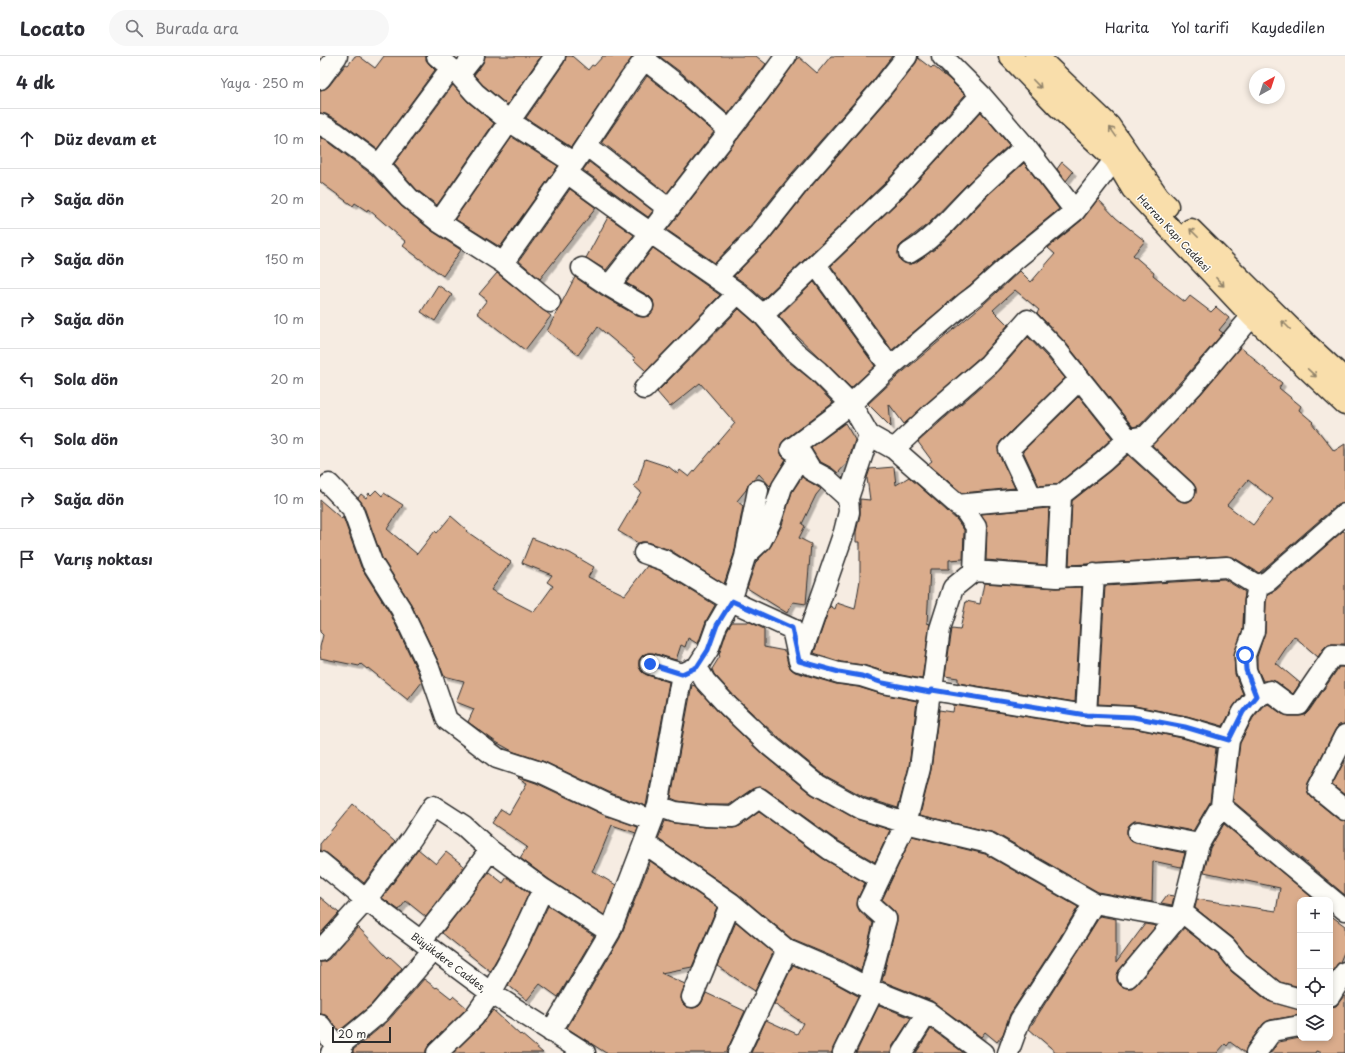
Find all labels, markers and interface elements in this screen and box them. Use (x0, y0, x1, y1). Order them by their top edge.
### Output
search box (109, 10, 389, 46)
text: Locato (20, 14, 85, 42)
text: Burada ara (155, 16, 238, 39)
icon: search (123, 17, 145, 39)
text: Harita (1105, 17, 1149, 38)
text: Yol tarifi (1171, 17, 1229, 38)
text: Kaydedilen (1251, 17, 1325, 38)
north arrow (1249, 68, 1285, 104)
text: 4 dk (16, 69, 55, 95)
text: Yaya · 250 m (220, 73, 304, 92)
one-way arrow (1032, 79, 1042, 89)
text: Düz devam et (54, 127, 157, 150)
one-way arrow (1109, 127, 1117, 138)
icon: ahead (16, 128, 38, 150)
text: 10 m (274, 129, 304, 148)
text: Sağa dön (54, 187, 124, 210)
icon: right (16, 188, 38, 210)
text: 20 m (270, 189, 304, 208)
street label: Harran Kapı Caddesi (1134, 191, 1214, 275)
one-way arrow (1189, 228, 1199, 238)
text: Sağa dön (54, 247, 124, 270)
icon: right (16, 248, 38, 270)
text: 150 m (265, 249, 304, 268)
one-way arrow (1215, 277, 1225, 287)
text: Sağa dön (54, 307, 124, 330)
icon: right (16, 308, 38, 330)
text: 10 m (274, 309, 304, 328)
one-way arrow (1281, 320, 1291, 330)
text: Sola dön (54, 367, 118, 390)
icon: left (16, 368, 38, 390)
one-way arrow (1307, 368, 1317, 377)
text: 20 m (270, 369, 304, 388)
text: Sola dön (54, 427, 118, 450)
icon: left (16, 428, 38, 450)
text: 30 m (270, 429, 304, 448)
text: Sağa dön (54, 487, 124, 510)
icon: right (16, 488, 38, 510)
text: 10 m (274, 489, 304, 508)
text: Varış noktası (54, 547, 153, 570)
icon: arrive (16, 548, 38, 570)
route start (1236, 646, 1254, 664)
route end (641, 655, 659, 673)
map controls (1297, 897, 1333, 1041)
button: + (1297, 897, 1333, 933)
street label: Büyükdere Caddes, (409, 928, 490, 995)
button: − (1297, 933, 1333, 969)
button: locate (1297, 969, 1333, 1005)
button: layers (1297, 1005, 1333, 1041)
scale bar (332, 1025, 391, 1044)
text: 20 m (338, 1025, 366, 1042)

